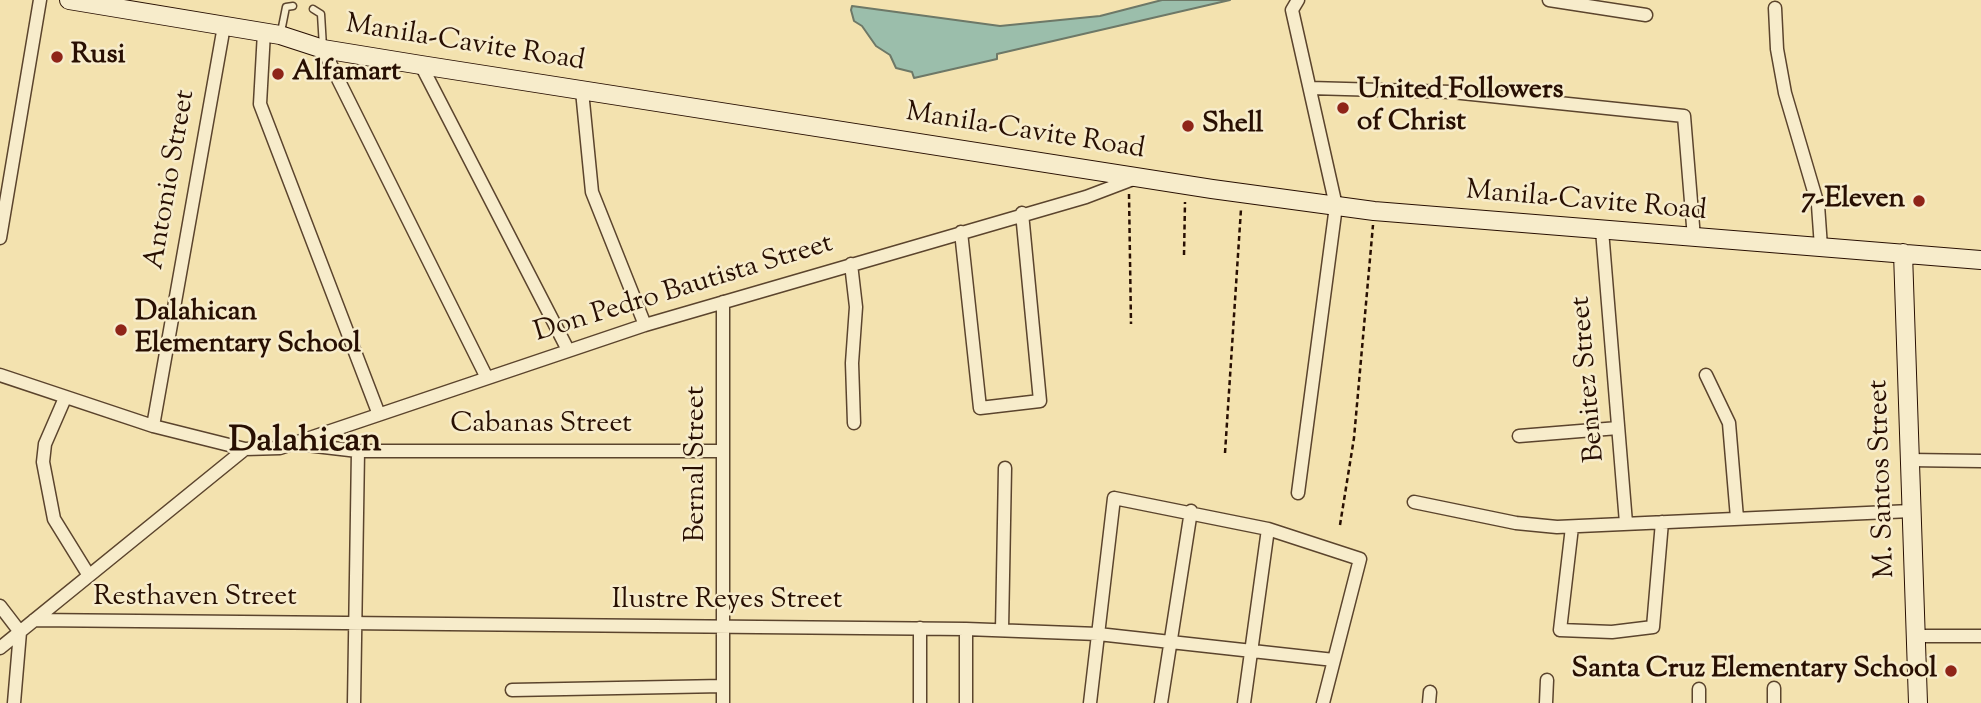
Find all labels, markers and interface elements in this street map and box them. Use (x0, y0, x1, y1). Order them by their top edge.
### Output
street label: Manila-Cavite Road (343, 10, 587, 80)
place label: Rusi (71, 40, 125, 74)
marker: Rusi (49, 49, 65, 65)
place label: Alfamart (292, 57, 401, 91)
marker: Alfamart (270, 66, 286, 82)
place label: United Followers of Christ (1357, 75, 1563, 141)
street label: Antonio Street (140, 88, 204, 272)
street label: Manila-Cavite Road (903, 98, 1147, 168)
marker: United Followers of Christ (1335, 100, 1351, 116)
place label: Shell (1202, 109, 1263, 143)
marker: Shell (1180, 118, 1196, 134)
street label: Manila-Cavite Road (1464, 176, 1708, 230)
place label: 7-Eleven (1801, 184, 1905, 218)
marker: 7-Eleven (1911, 193, 1927, 209)
street label: Don Pedro Bautista Street (531, 229, 837, 351)
street label: Benitez Street (1566, 295, 1614, 463)
place label: Dalahican Elementary School (135, 297, 361, 363)
marker: Dalahican Elementary School (113, 322, 129, 338)
street label: M. Santos Street (1864, 379, 1904, 579)
street label: Bernal Street (681, 386, 715, 542)
street label: Cabanas Street (450, 409, 632, 443)
district label: Dalahican (229, 423, 381, 465)
street label: Resthaven Street (93, 582, 297, 616)
street label: Ilustre Reyes Street (612, 585, 842, 619)
place label: Santa Cruz Elementary School (1571, 654, 1937, 688)
marker: Santa Cruz Elementary School (1943, 663, 1959, 679)

